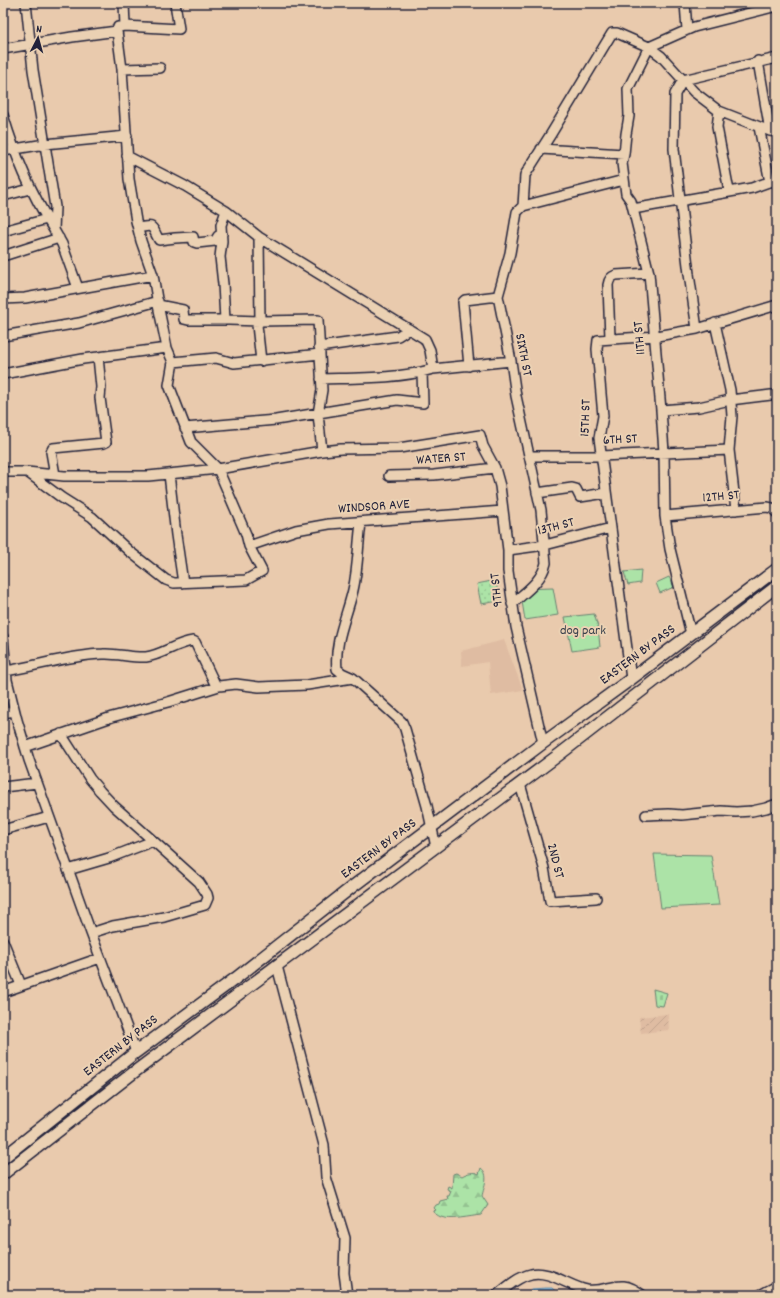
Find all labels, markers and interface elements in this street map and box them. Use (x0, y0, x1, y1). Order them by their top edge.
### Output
north arrow (18, 18, 58, 58)
text: N (35, 22, 43, 38)
street label: 11TH ST (629, 320, 651, 356)
street label: SIXTH ST (509, 332, 537, 378)
street label: 15TH ST (575, 399, 597, 437)
street label: 6TH ST (602, 429, 638, 451)
street label: WATER ST (416, 447, 467, 471)
street label: 12TH ST (702, 485, 741, 509)
street label: WINDSOR AVE (338, 494, 411, 519)
street label: 13TH ST (536, 513, 577, 541)
street label: 9TH ST (485, 572, 509, 608)
street label: EASTERN BY PASS (596, 620, 680, 690)
park label: dog park (560, 621, 606, 641)
street label: EASTERN BY PASS (337, 814, 421, 884)
street label: 2ND ST (541, 841, 569, 881)
street label: EASTERN BY PASS (79, 1010, 163, 1082)

